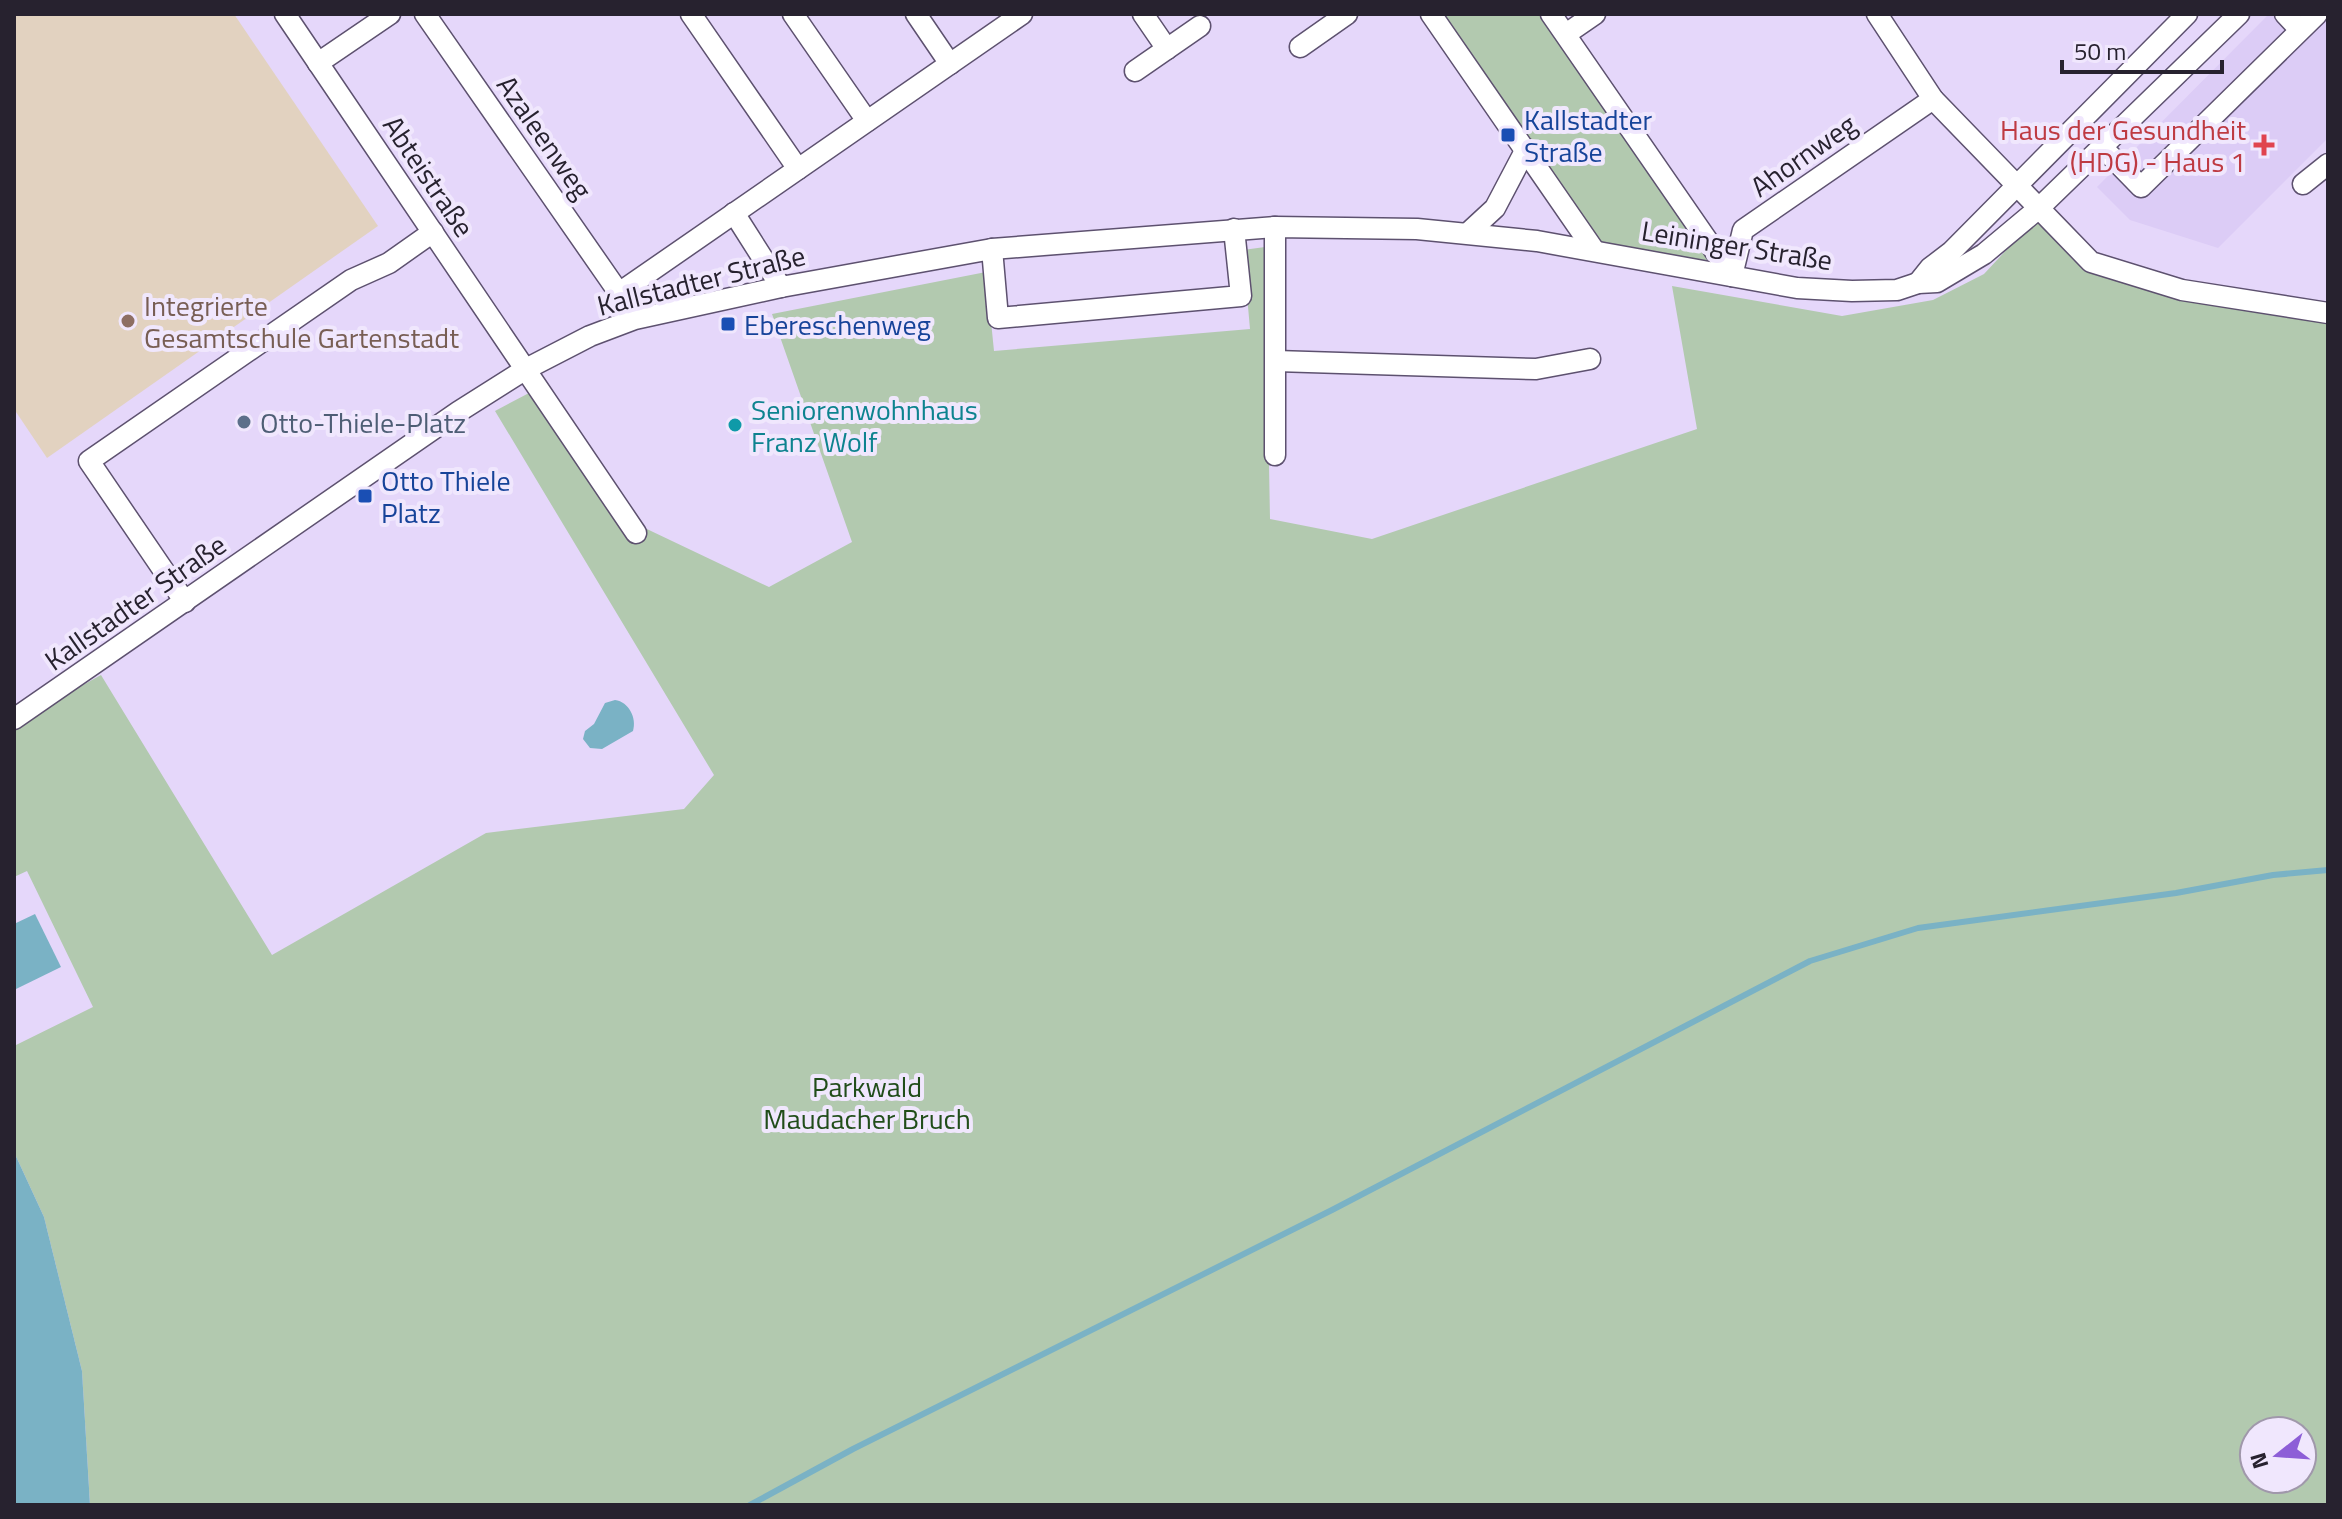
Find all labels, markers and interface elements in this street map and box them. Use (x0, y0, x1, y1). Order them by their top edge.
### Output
scale bar (2062, 24, 2222, 74)
text: 50 m (2074, 33, 2126, 69)
street label: Azaleenweg (486, 66, 604, 208)
place label: Kallstadter Straße (1524, 98, 1653, 173)
street label: Ahornweg (1741, 103, 1865, 207)
street label: Abteistraße (373, 107, 485, 245)
place label: Haus der Gesundheit (HDG) - Haus 1 (2000, 108, 2246, 183)
marker: Kallstadter Straße (1499, 126, 1517, 144)
marker: Haus der Gesundheit (HDG) - Haus 1 (2253, 134, 2275, 156)
street label: Leininger Straße (1638, 209, 1836, 281)
street label: Kallstadter Straße (592, 233, 810, 327)
place label: Integrierte Gesamtschule Gartenstadt (144, 284, 459, 359)
place label: Ebereschenweg (744, 303, 931, 346)
marker: Integrierte Gesamtschule Gartenstadt (119, 312, 137, 330)
marker: Ebereschenweg (719, 315, 737, 333)
place label: Seniorenwohnhaus Franz Wolf (751, 388, 978, 463)
place label: Otto-Thiele-Platz (260, 401, 466, 444)
marker: Otto-Thiele-Platz (235, 413, 253, 431)
marker: Seniorenwohnhaus Franz Wolf (726, 416, 744, 434)
place label: Otto Thiele Platz (381, 459, 511, 534)
marker: Otto Thiele Platz (356, 487, 374, 505)
street label: Kallstadter Straße (35, 523, 235, 681)
park label: Parkwald Maudacher Bruch (763, 1065, 971, 1140)
north arrow (2238, 1415, 2318, 1495)
text: N (2240, 1449, 2277, 1473)

